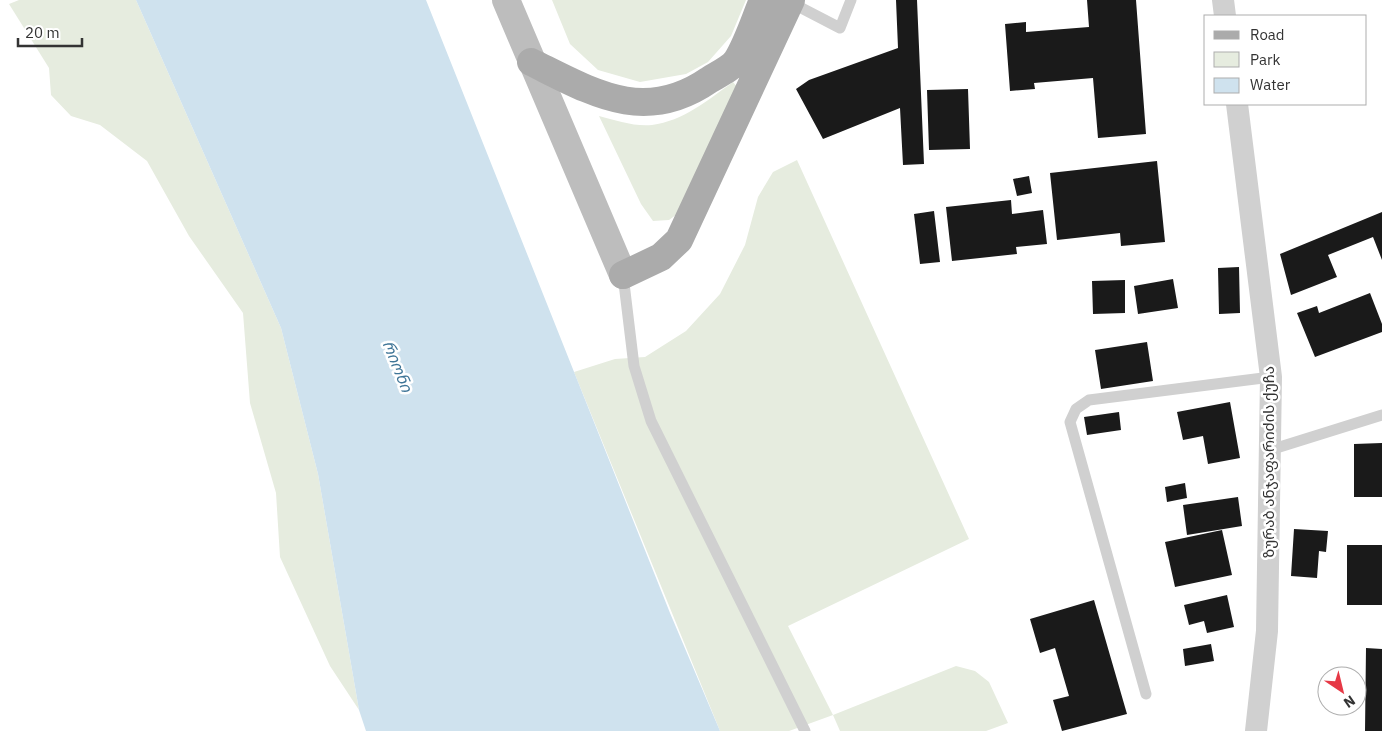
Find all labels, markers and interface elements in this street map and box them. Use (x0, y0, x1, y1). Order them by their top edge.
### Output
scale bar (18, 15, 81, 47)
legend (1204, 15, 1367, 105)
text: 20 m (25, 23, 60, 42)
text: Road (1250, 25, 1285, 44)
text: Park (1250, 50, 1280, 69)
text: Water (1250, 75, 1291, 94)
water label: რიონი (379, 337, 418, 395)
street label: ზურაბ ანჯაფარიძის ქუჩა (1259, 366, 1278, 558)
north arrow (1317, 666, 1367, 716)
text: N (1340, 691, 1359, 712)

